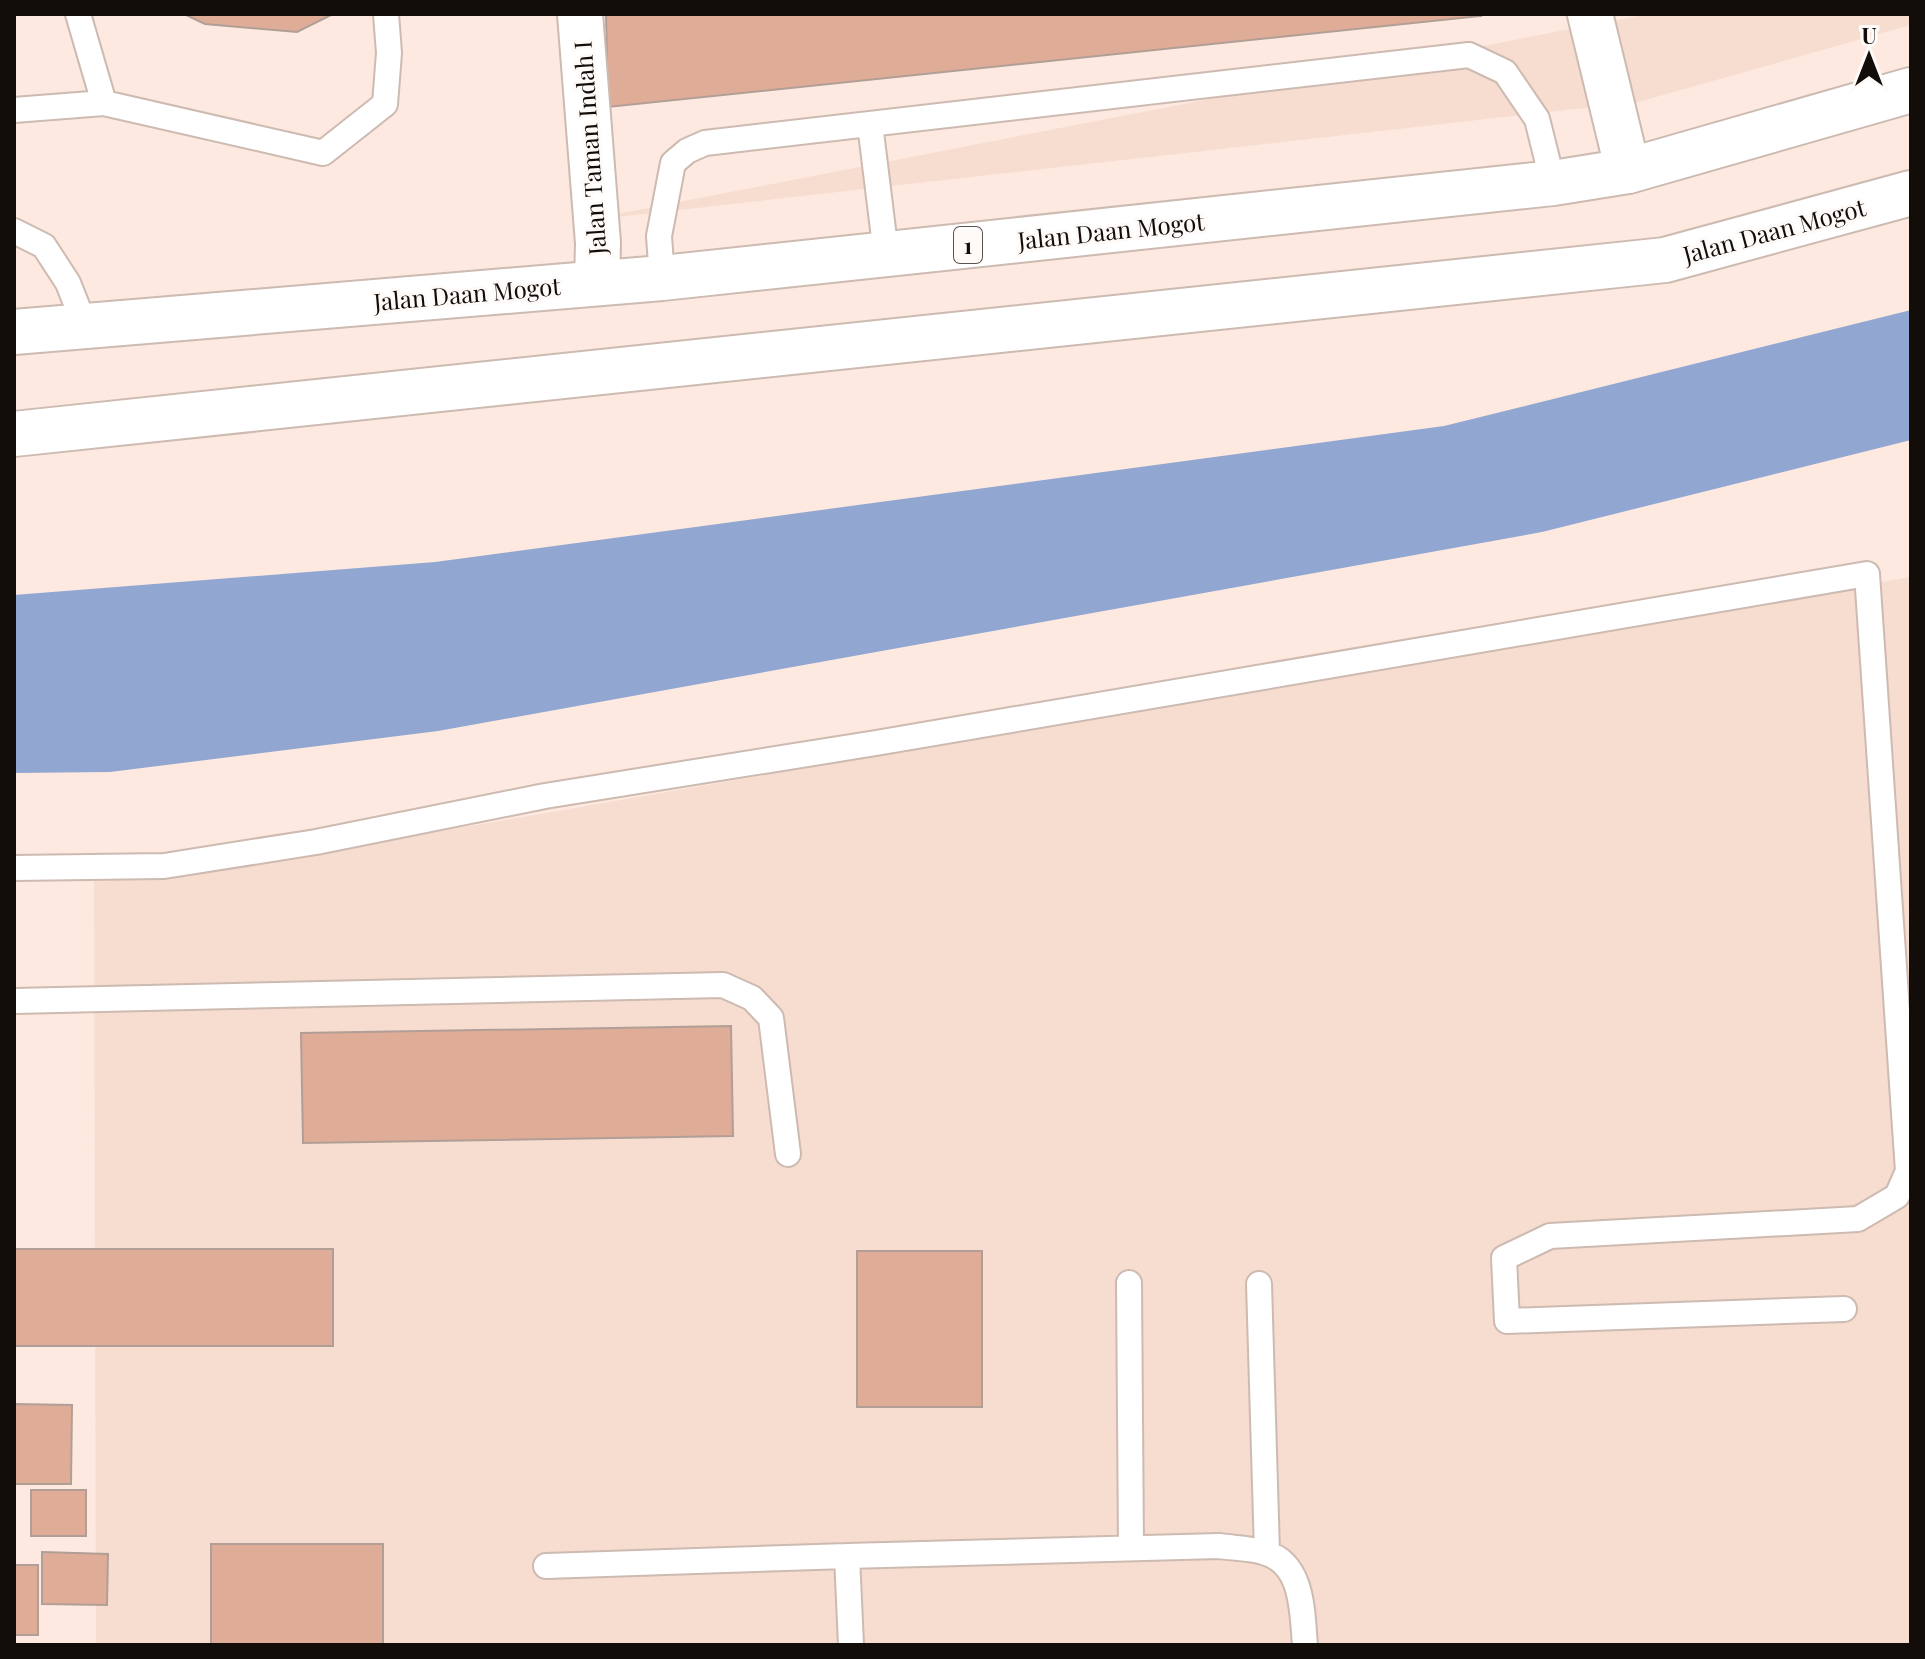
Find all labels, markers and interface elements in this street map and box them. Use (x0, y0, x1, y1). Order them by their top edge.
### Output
north arrow (1829, 16, 1909, 96)
text: U (1861, 20, 1877, 50)
street label: Jalan Taman Indah I (566, 40, 613, 257)
street label: Jalan Daan Mogot (1678, 190, 1869, 270)
street label: Jalan Daan Mogot (1015, 204, 1206, 256)
road number: 1 (954, 227, 982, 263)
street label: Jalan Daan Mogot (371, 269, 562, 317)

